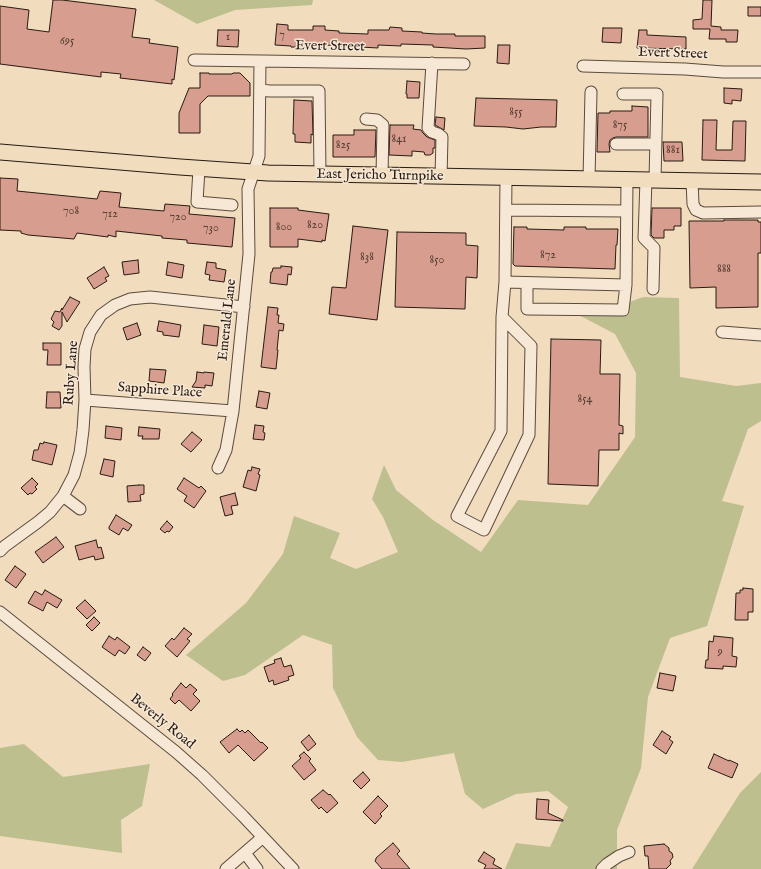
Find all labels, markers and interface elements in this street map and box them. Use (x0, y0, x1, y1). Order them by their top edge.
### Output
house number: 7 (279, 29, 285, 43)
house number: 1 (226, 31, 230, 45)
house number: 695 (60, 35, 74, 49)
street label: Evert Street (295, 38, 365, 56)
street label: Evert Street (638, 44, 708, 64)
house number: 855 (509, 106, 523, 120)
house number: 875 (613, 119, 627, 133)
house number: 841 (391, 133, 407, 147)
house number: 825 (336, 139, 350, 153)
house number: 881 (666, 144, 680, 158)
street label: East Jericho Turnpike (316, 166, 444, 186)
house number: 708 (63, 205, 79, 219)
house number: 712 (102, 208, 118, 222)
house number: 720 (169, 211, 187, 225)
house number: 820 (307, 219, 323, 233)
house number: 800 (276, 221, 292, 235)
house number: 730 (203, 222, 219, 236)
house number: 872 (540, 249, 556, 263)
house number: 838 (360, 251, 374, 265)
house number: 850 (430, 254, 444, 268)
house number: 888 (717, 263, 731, 277)
street label: Emerald Lane (215, 278, 241, 362)
street label: Ruby Lane (61, 340, 83, 406)
street label: Sapphire Place (117, 380, 203, 402)
house number: 854 (578, 393, 592, 407)
house number: 9 (717, 646, 723, 660)
street label: Beverly Road (126, 691, 198, 753)

